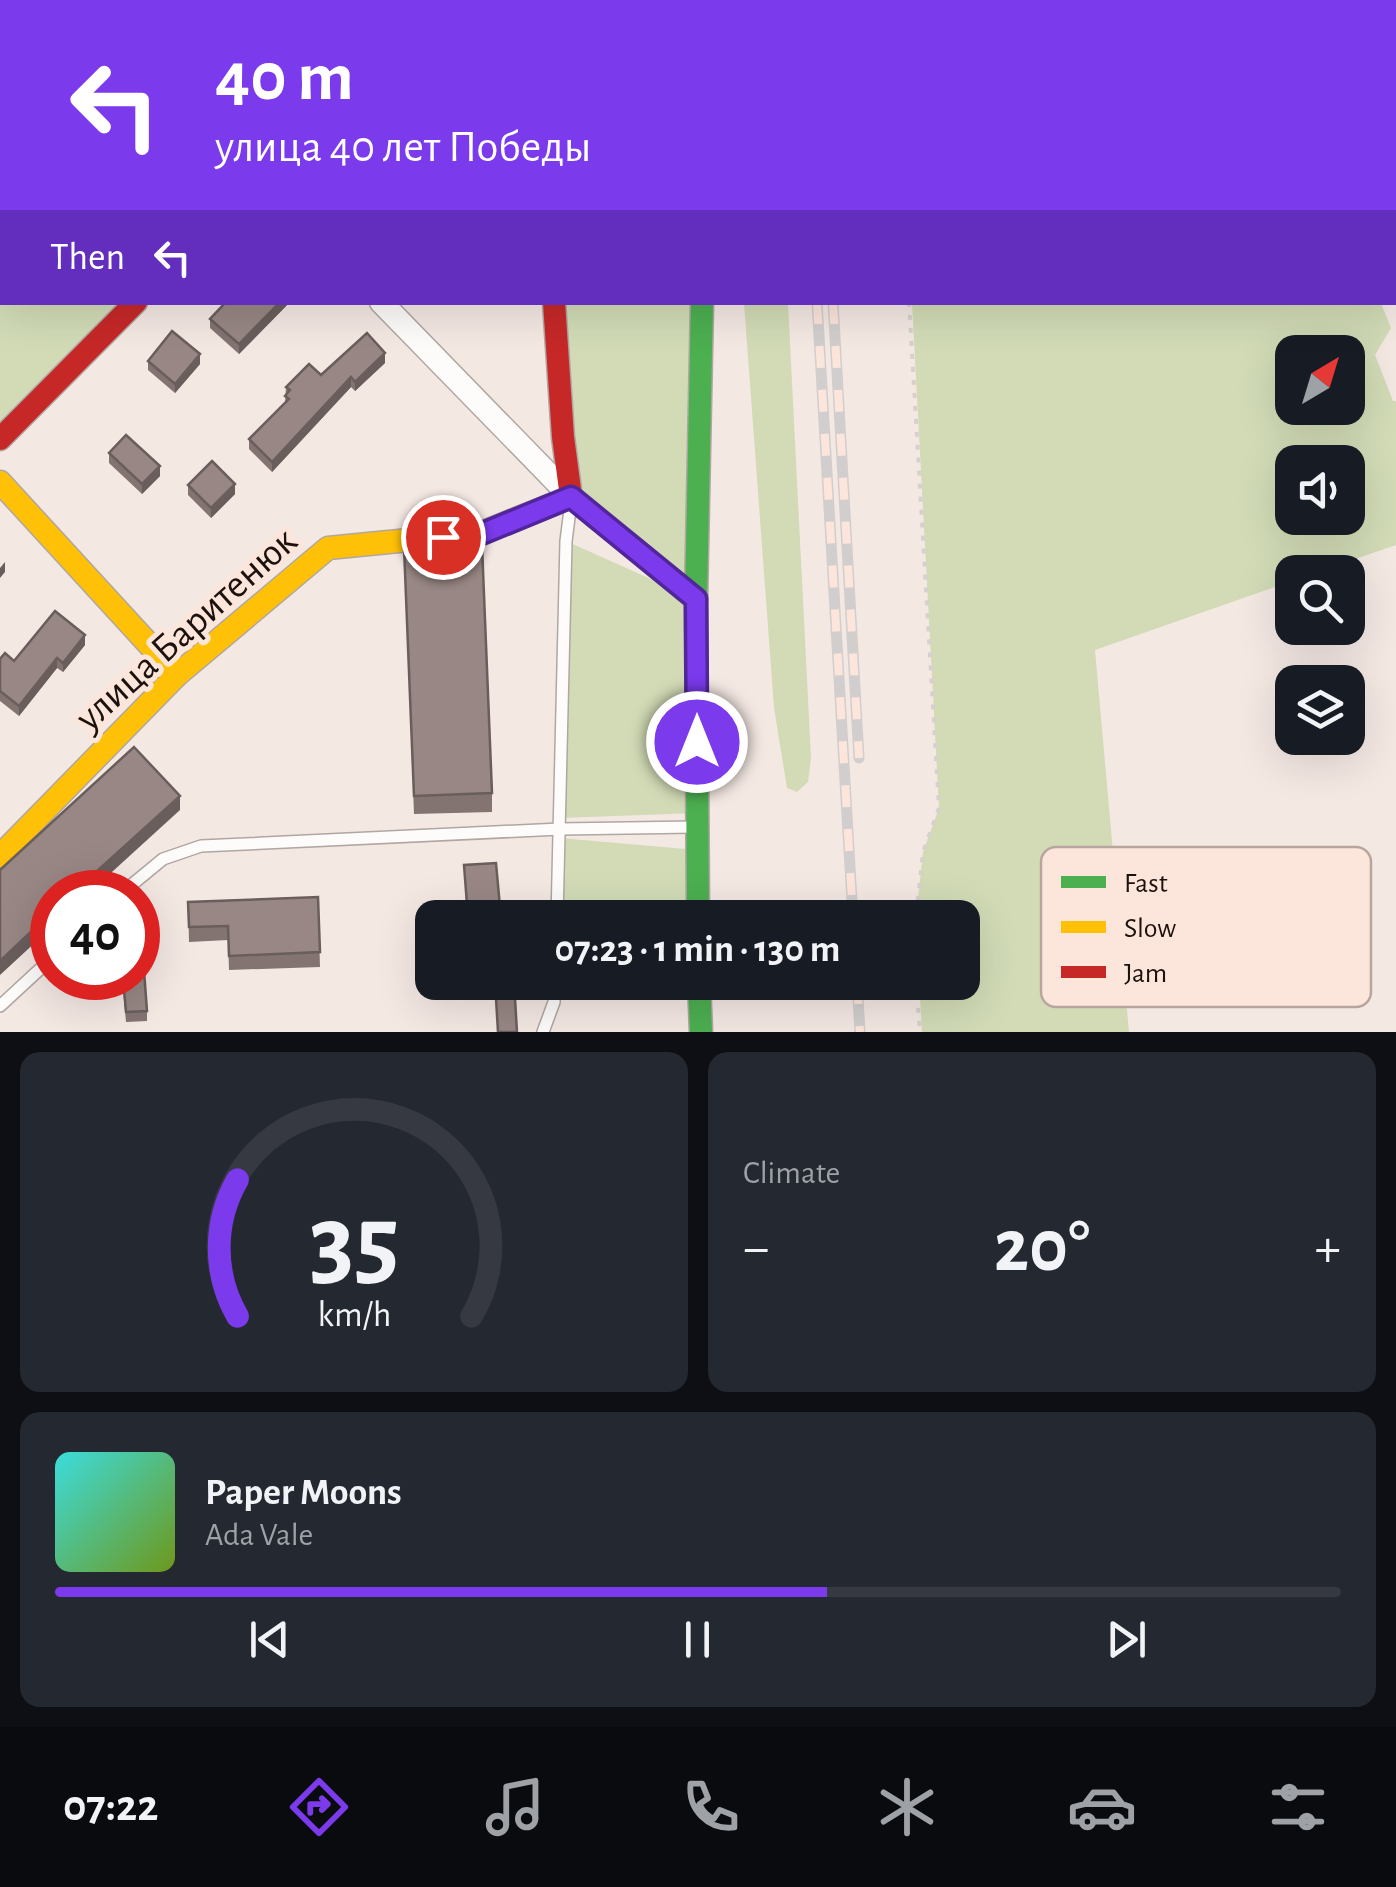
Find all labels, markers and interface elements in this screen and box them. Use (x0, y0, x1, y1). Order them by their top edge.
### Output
icon: left (50, 40, 180, 170)
text: 40 m (215, 43, 354, 113)
text: улица 40 лет Победы (215, 125, 592, 170)
icon: left (145, 230, 200, 285)
text: Then (50, 239, 125, 277)
north arrow (1275, 335, 1365, 425)
map controls (1275, 335, 1365, 755)
button: sound (1275, 445, 1365, 535)
pin (401, 495, 486, 580)
icon: arrive (416, 510, 471, 565)
street label: улица Баритенюк (67, 520, 304, 739)
button: search (1275, 555, 1365, 645)
button: layers (1275, 665, 1365, 755)
position arrow (645, 690, 749, 794)
legend (1041, 847, 1371, 1007)
speed limit sign: 40 (30, 870, 160, 1000)
text: Fast (1124, 870, 1168, 898)
text: Slow (1124, 915, 1176, 943)
text: 07:23 · 1 min · 130 m (555, 931, 840, 969)
text: Jam (1124, 960, 1167, 988)
text: Climate (743, 1157, 840, 1189)
text: 35 (309, 1191, 399, 1295)
text: 20° (994, 1210, 1090, 1285)
text: − (743, 1221, 769, 1276)
text: + (1315, 1221, 1341, 1276)
text: km/h (317, 1297, 391, 1333)
text: Paper Moons (205, 1474, 402, 1512)
text: Ada Vale (205, 1519, 313, 1551)
icon: previous (242, 1612, 297, 1667)
icon: pause (670, 1612, 725, 1667)
icon: next (1099, 1612, 1154, 1667)
icon: directions (284, 1772, 354, 1842)
icon: music (480, 1772, 550, 1842)
icon: phone (676, 1772, 746, 1842)
icon: climate (872, 1772, 942, 1842)
icon: car (1067, 1772, 1137, 1842)
icon: filters (1263, 1772, 1333, 1842)
text: 07:22 (63, 1784, 158, 1829)

